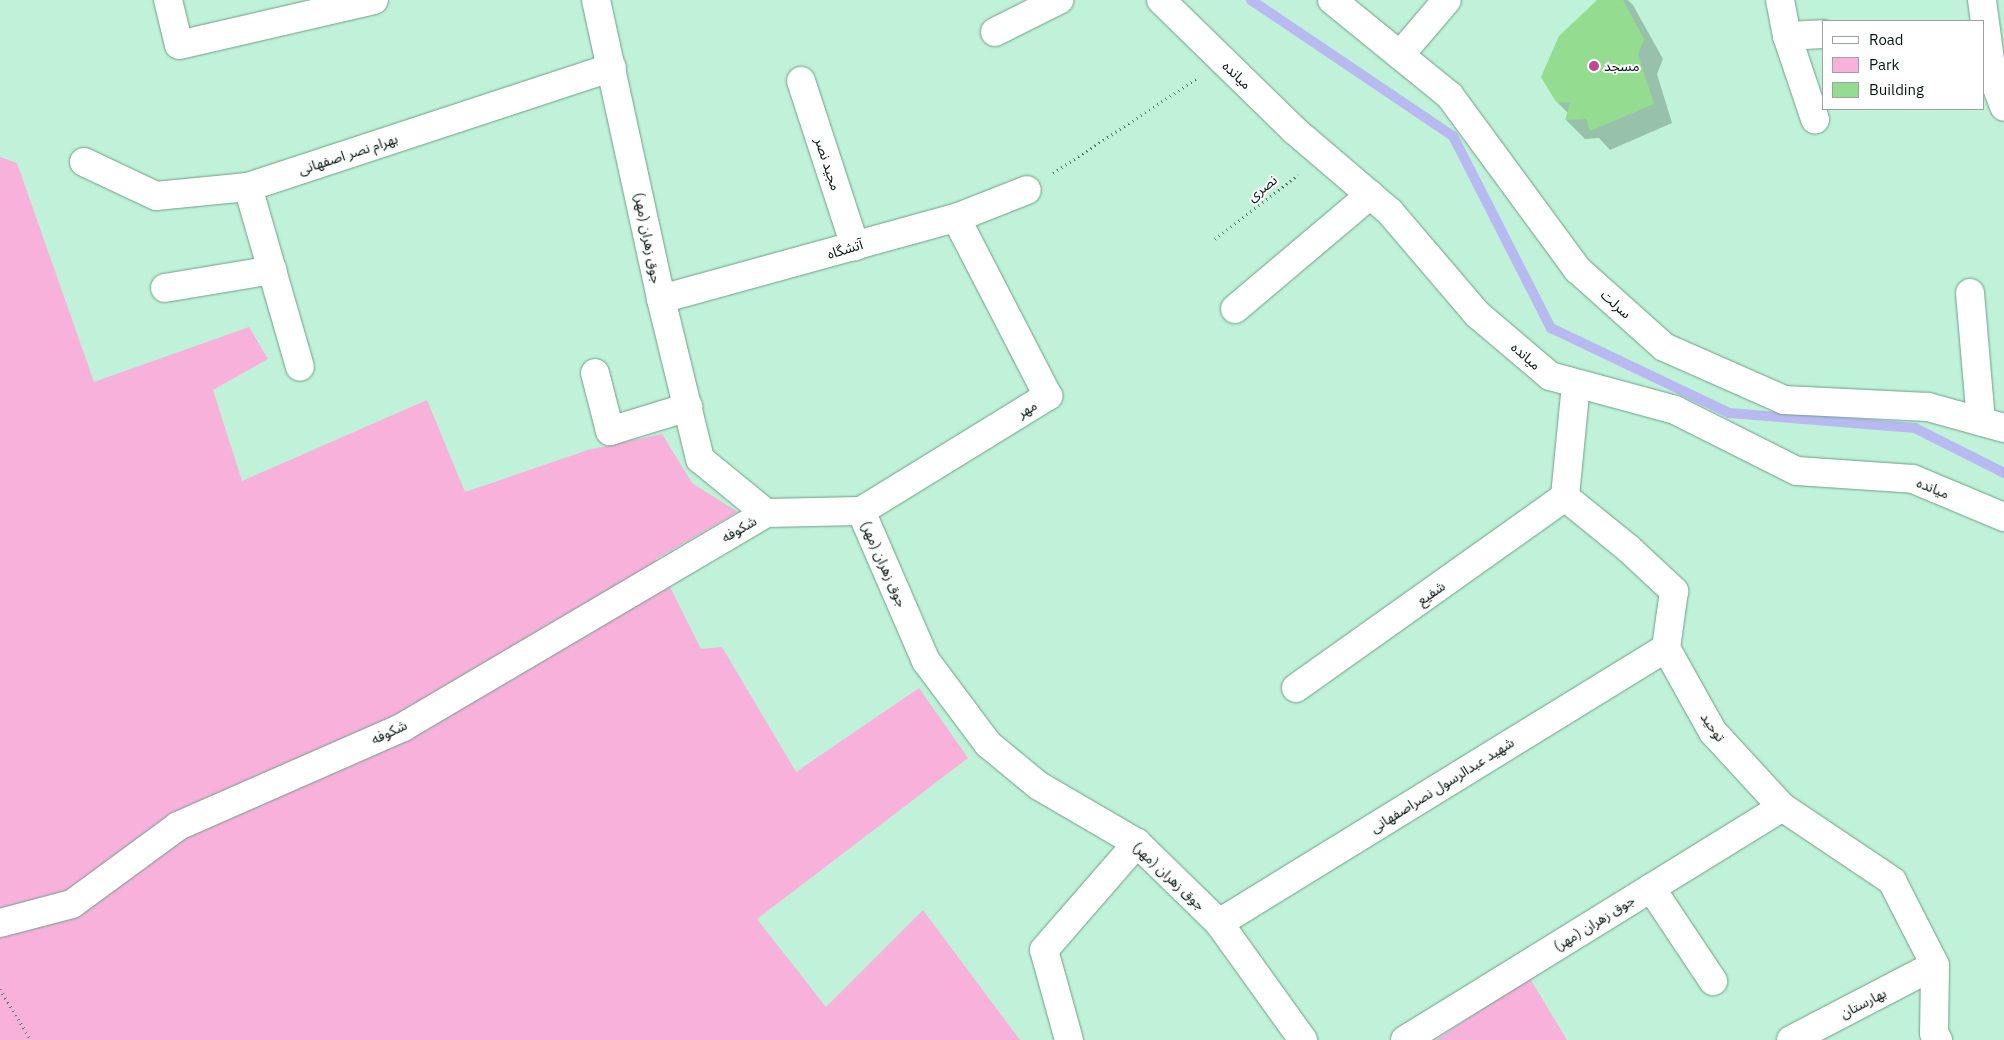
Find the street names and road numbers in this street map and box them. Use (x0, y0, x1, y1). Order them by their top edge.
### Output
street label: میانده (1219, 57, 1255, 93)
street label: بهرام نصر اصفهانی (296, 130, 400, 178)
street label: مجید نصر (812, 135, 844, 193)
street label: نصری (1244, 171, 1280, 205)
street label: جوق زهران (مهر) (631, 191, 665, 285)
street label: آتشگاه (825, 236, 865, 262)
street label: سرلت (1597, 286, 1635, 322)
street label: میانده (1508, 339, 1544, 373)
street label: مهر (1014, 397, 1040, 421)
street label: میانده (1914, 474, 1952, 502)
street label: شکوفه (718, 512, 760, 546)
street label: جوق زهران (مهر) (858, 518, 910, 610)
street label: شفیع (1414, 577, 1448, 609)
street label: توحید (1697, 709, 1729, 745)
street label: شکوفه (368, 716, 410, 748)
street label: شهید عبدالرسول نصراصفهانی (1367, 734, 1517, 836)
street label: جوق زهران (مهر) (1129, 838, 1209, 914)
street label: جوق زهران (مهر) (1550, 891, 1638, 955)
street label: بهارستان (1837, 984, 1889, 1022)

